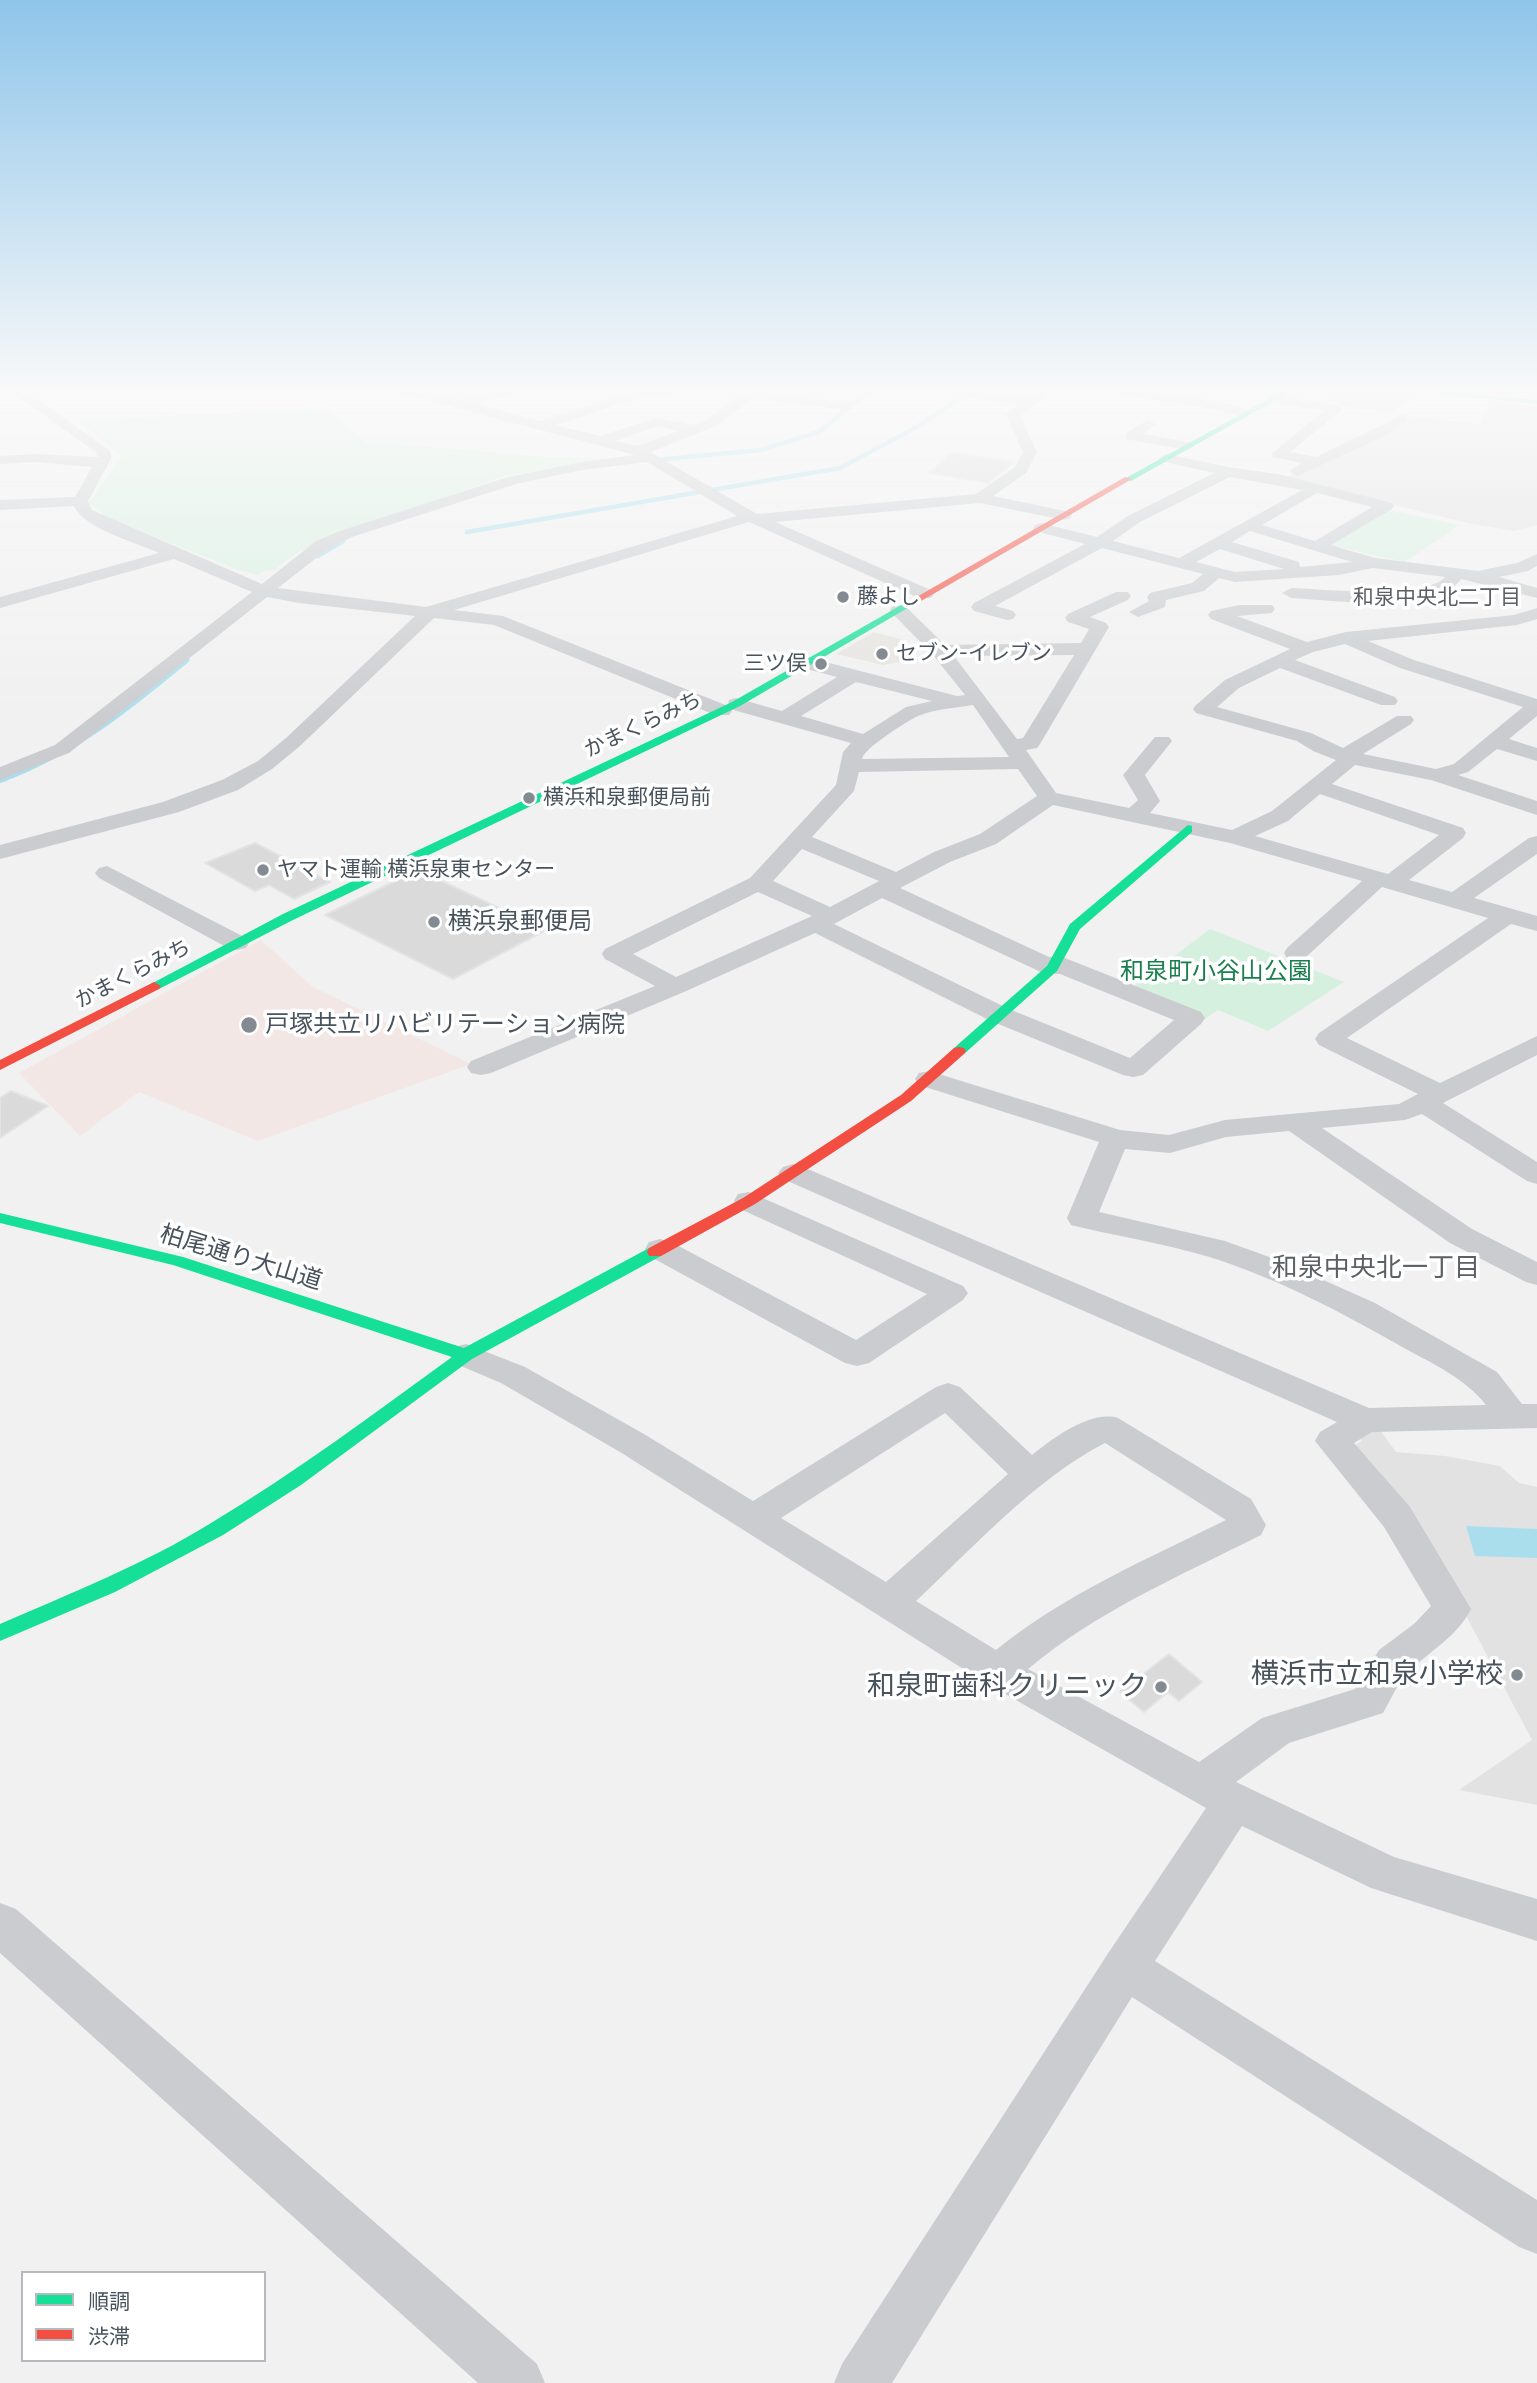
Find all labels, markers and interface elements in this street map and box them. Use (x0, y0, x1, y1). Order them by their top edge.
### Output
place label: 藤よし (857, 584, 920, 610)
district label: 和泉中央北二丁目 (1353, 585, 1521, 611)
marker: 藤よし (835, 589, 851, 605)
place label: セブン-イレブン (896, 641, 1052, 667)
marker: セブン-イレブン (874, 646, 890, 662)
place label: 三ツ俣 (744, 651, 807, 677)
marker: 三ツ俣 (813, 656, 829, 672)
street label: かまくらみち (581, 687, 705, 763)
place label: 横浜和泉郵便局前 (543, 785, 711, 811)
marker: 横浜和泉郵便局前 (521, 790, 537, 806)
place label: ヤマト運輸 横浜泉東センター (277, 857, 555, 883)
marker: ヤマト運輸 横浜泉東センター (255, 862, 271, 878)
place label: 横浜泉郵便局 (448, 908, 592, 936)
marker: 横浜泉郵便局 (426, 914, 442, 930)
street label: かまくらみち (71, 934, 195, 1014)
park label: 和泉町小谷山公園 (1120, 958, 1312, 986)
place label: 戸塚共立リハビリテーション病院 (265, 1011, 625, 1039)
marker: 戸塚共立リハビリテーション病院 (239, 1015, 259, 1035)
street label: 柏尾通り大山道 (156, 1220, 326, 1296)
district label: 和泉中央北一丁目 (1272, 1252, 1480, 1284)
place label: 横浜市立和泉小学校 (1251, 1658, 1503, 1692)
marker: 横浜市立和泉小学校 (1509, 1667, 1525, 1683)
place label: 和泉町歯科クリニック (867, 1670, 1147, 1704)
marker: 和泉町歯科クリニック (1153, 1679, 1169, 1695)
legend (21, 2271, 266, 2362)
text: 順調 (88, 2289, 130, 2314)
text: 渋滞 (88, 2324, 130, 2349)

